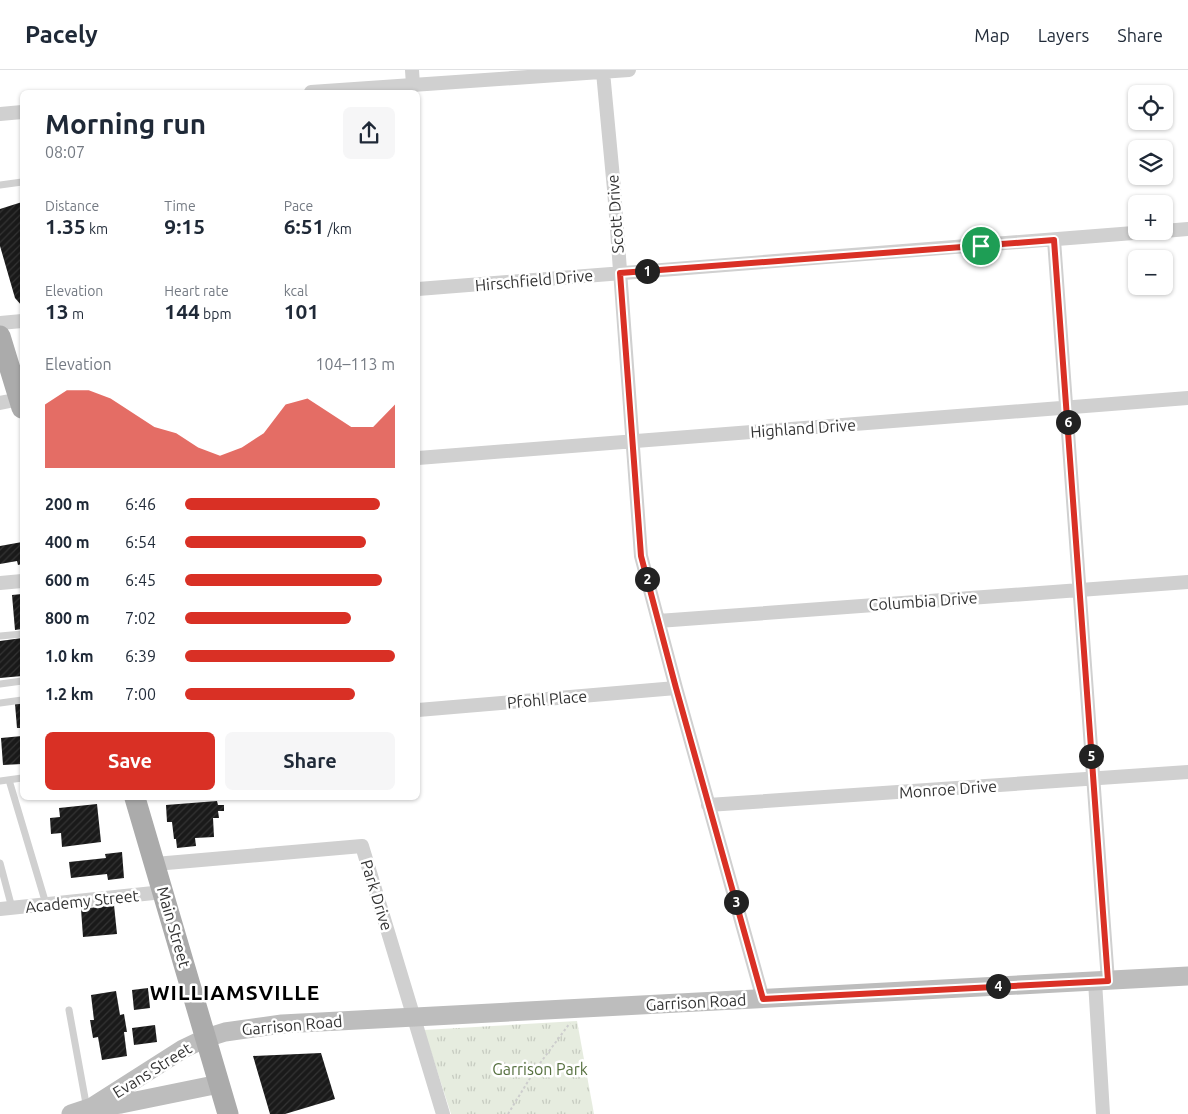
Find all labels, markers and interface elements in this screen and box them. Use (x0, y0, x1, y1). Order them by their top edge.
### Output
text: Pacely (25, 21, 98, 48)
text: Map (974, 25, 1010, 45)
text: Layers (1038, 25, 1089, 45)
text: Share (1117, 25, 1163, 45)
map controls (1128, 85, 1173, 295)
button: locate (1128, 85, 1173, 130)
button: share (343, 107, 395, 159)
text: Morning run (45, 108, 206, 139)
button: layers (1128, 140, 1173, 185)
text: 08:07 (45, 143, 85, 161)
street label: Scott Drive (603, 174, 627, 254)
button: + (1128, 195, 1173, 240)
text: Distance (45, 198, 99, 214)
text: Time (164, 198, 196, 214)
text: Pace (284, 198, 313, 214)
text: 1.35 (45, 214, 86, 238)
text: 9:15 (164, 214, 205, 238)
text: 6:51 (284, 214, 324, 238)
text: km (86, 221, 108, 237)
text: /km (324, 221, 352, 237)
pin (960, 225, 1002, 267)
icon: arrive (967, 232, 995, 260)
button: − (1128, 250, 1173, 295)
pin: 1 (634, 258, 660, 284)
text: 1 (644, 263, 651, 279)
street label: Hirschfield Drive (474, 266, 594, 294)
text: Elevation (45, 283, 103, 299)
text: Heart rate (164, 283, 229, 299)
text: kcal (284, 283, 308, 299)
text: 13 (45, 299, 69, 323)
text: 144 (164, 299, 200, 323)
text: 101 (284, 299, 319, 323)
text: m (69, 306, 84, 322)
text: bpm (200, 306, 232, 322)
text: Elevation (45, 355, 112, 373)
text: 104–113 m (315, 355, 395, 373)
pin: 6 (1056, 410, 1080, 434)
text: 6 (1065, 414, 1072, 430)
street label: Highland Drive (750, 415, 856, 441)
text: 200 m (45, 495, 90, 513)
text: 6:46 (125, 495, 156, 513)
text: 400 m (45, 533, 90, 551)
text: 6:54 (125, 533, 156, 551)
pin: 2 (634, 566, 660, 592)
text: 600 m (45, 571, 90, 589)
text: 6:45 (125, 571, 156, 589)
text: 2 (644, 571, 651, 587)
street label: Columbia Drive (868, 588, 978, 614)
text: 800 m (45, 609, 90, 627)
text: 7:02 (125, 609, 156, 627)
text: 1.0 km (45, 647, 94, 665)
text: 6:39 (125, 647, 156, 665)
text: 1.2 km (45, 685, 94, 703)
text: 7:00 (125, 685, 156, 703)
street label: Pfohl Place (506, 687, 588, 711)
button: Save (45, 732, 215, 790)
button: Share (225, 732, 395, 790)
pin: 5 (1078, 744, 1104, 768)
text: 5 (1088, 748, 1095, 764)
street label: Monroe Drive (898, 777, 998, 801)
street label: Park Drive (358, 857, 396, 933)
street label: Main Street (154, 884, 194, 970)
street label: Academy Street (24, 886, 140, 916)
pin: 3 (724, 890, 748, 914)
text: 3 (733, 894, 740, 910)
pin: 4 (986, 974, 1010, 998)
text: 4 (995, 978, 1002, 994)
district label: WILLIAMSVILLE (150, 980, 320, 1004)
street label: Garrison Road (645, 990, 747, 1014)
street label: Garrison Road (241, 1012, 343, 1038)
street label: Evans Street (109, 1038, 195, 1101)
park label: Garrison Park (492, 1060, 588, 1078)

